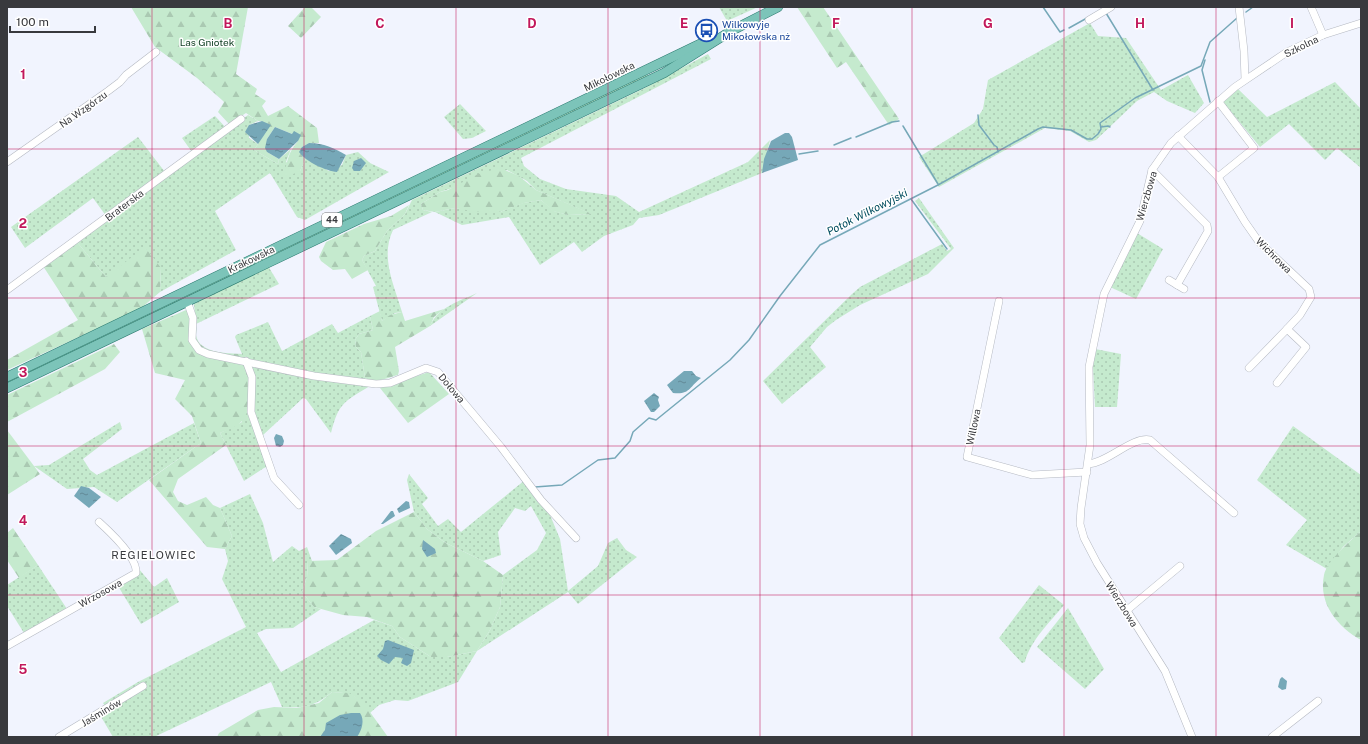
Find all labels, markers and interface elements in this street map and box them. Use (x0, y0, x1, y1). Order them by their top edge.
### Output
scale bar (10, 8, 95, 34)
text: 100 m (16, 15, 49, 29)
text: B (224, 16, 233, 31)
text: C (375, 16, 385, 31)
text: D (527, 16, 537, 31)
text: E (680, 16, 688, 31)
text: F (832, 16, 840, 31)
text: G (983, 16, 993, 31)
text: H (1135, 16, 1145, 31)
text: I (1290, 16, 1294, 31)
bus stop icon: Wilkowyje Mikołowska nż (694, 17, 720, 43)
place label: Wilkowyje Mikołowska nż (722, 18, 790, 42)
street label: Szkolna (1282, 33, 1320, 59)
park label: Las Gniotek (180, 36, 235, 48)
street label: Mikołowska (582, 59, 636, 93)
text: 1 (20, 67, 26, 82)
street label: Na Wzgórzu (57, 88, 109, 130)
street label: Wierzbowa (1133, 170, 1159, 222)
water label: Potok Wilkowyjski (825, 186, 910, 238)
street label: Braterska (102, 187, 146, 223)
road number: 44 (322, 213, 342, 227)
text: 2 (19, 216, 27, 231)
street label: Wichrowa (1254, 235, 1294, 275)
street label: Krakowska (226, 242, 276, 276)
text: 3 (19, 365, 28, 380)
street label: Dołowa (436, 371, 468, 405)
street label: Willowa (963, 408, 983, 446)
text: 4 (19, 513, 28, 528)
district label: REGIELOWIEC (111, 549, 197, 561)
street label: Wrzosowa (76, 576, 124, 610)
street label: Wierzbowa (1103, 579, 1141, 629)
text: 5 (19, 662, 28, 677)
street label: Jaśminów (79, 695, 123, 729)

